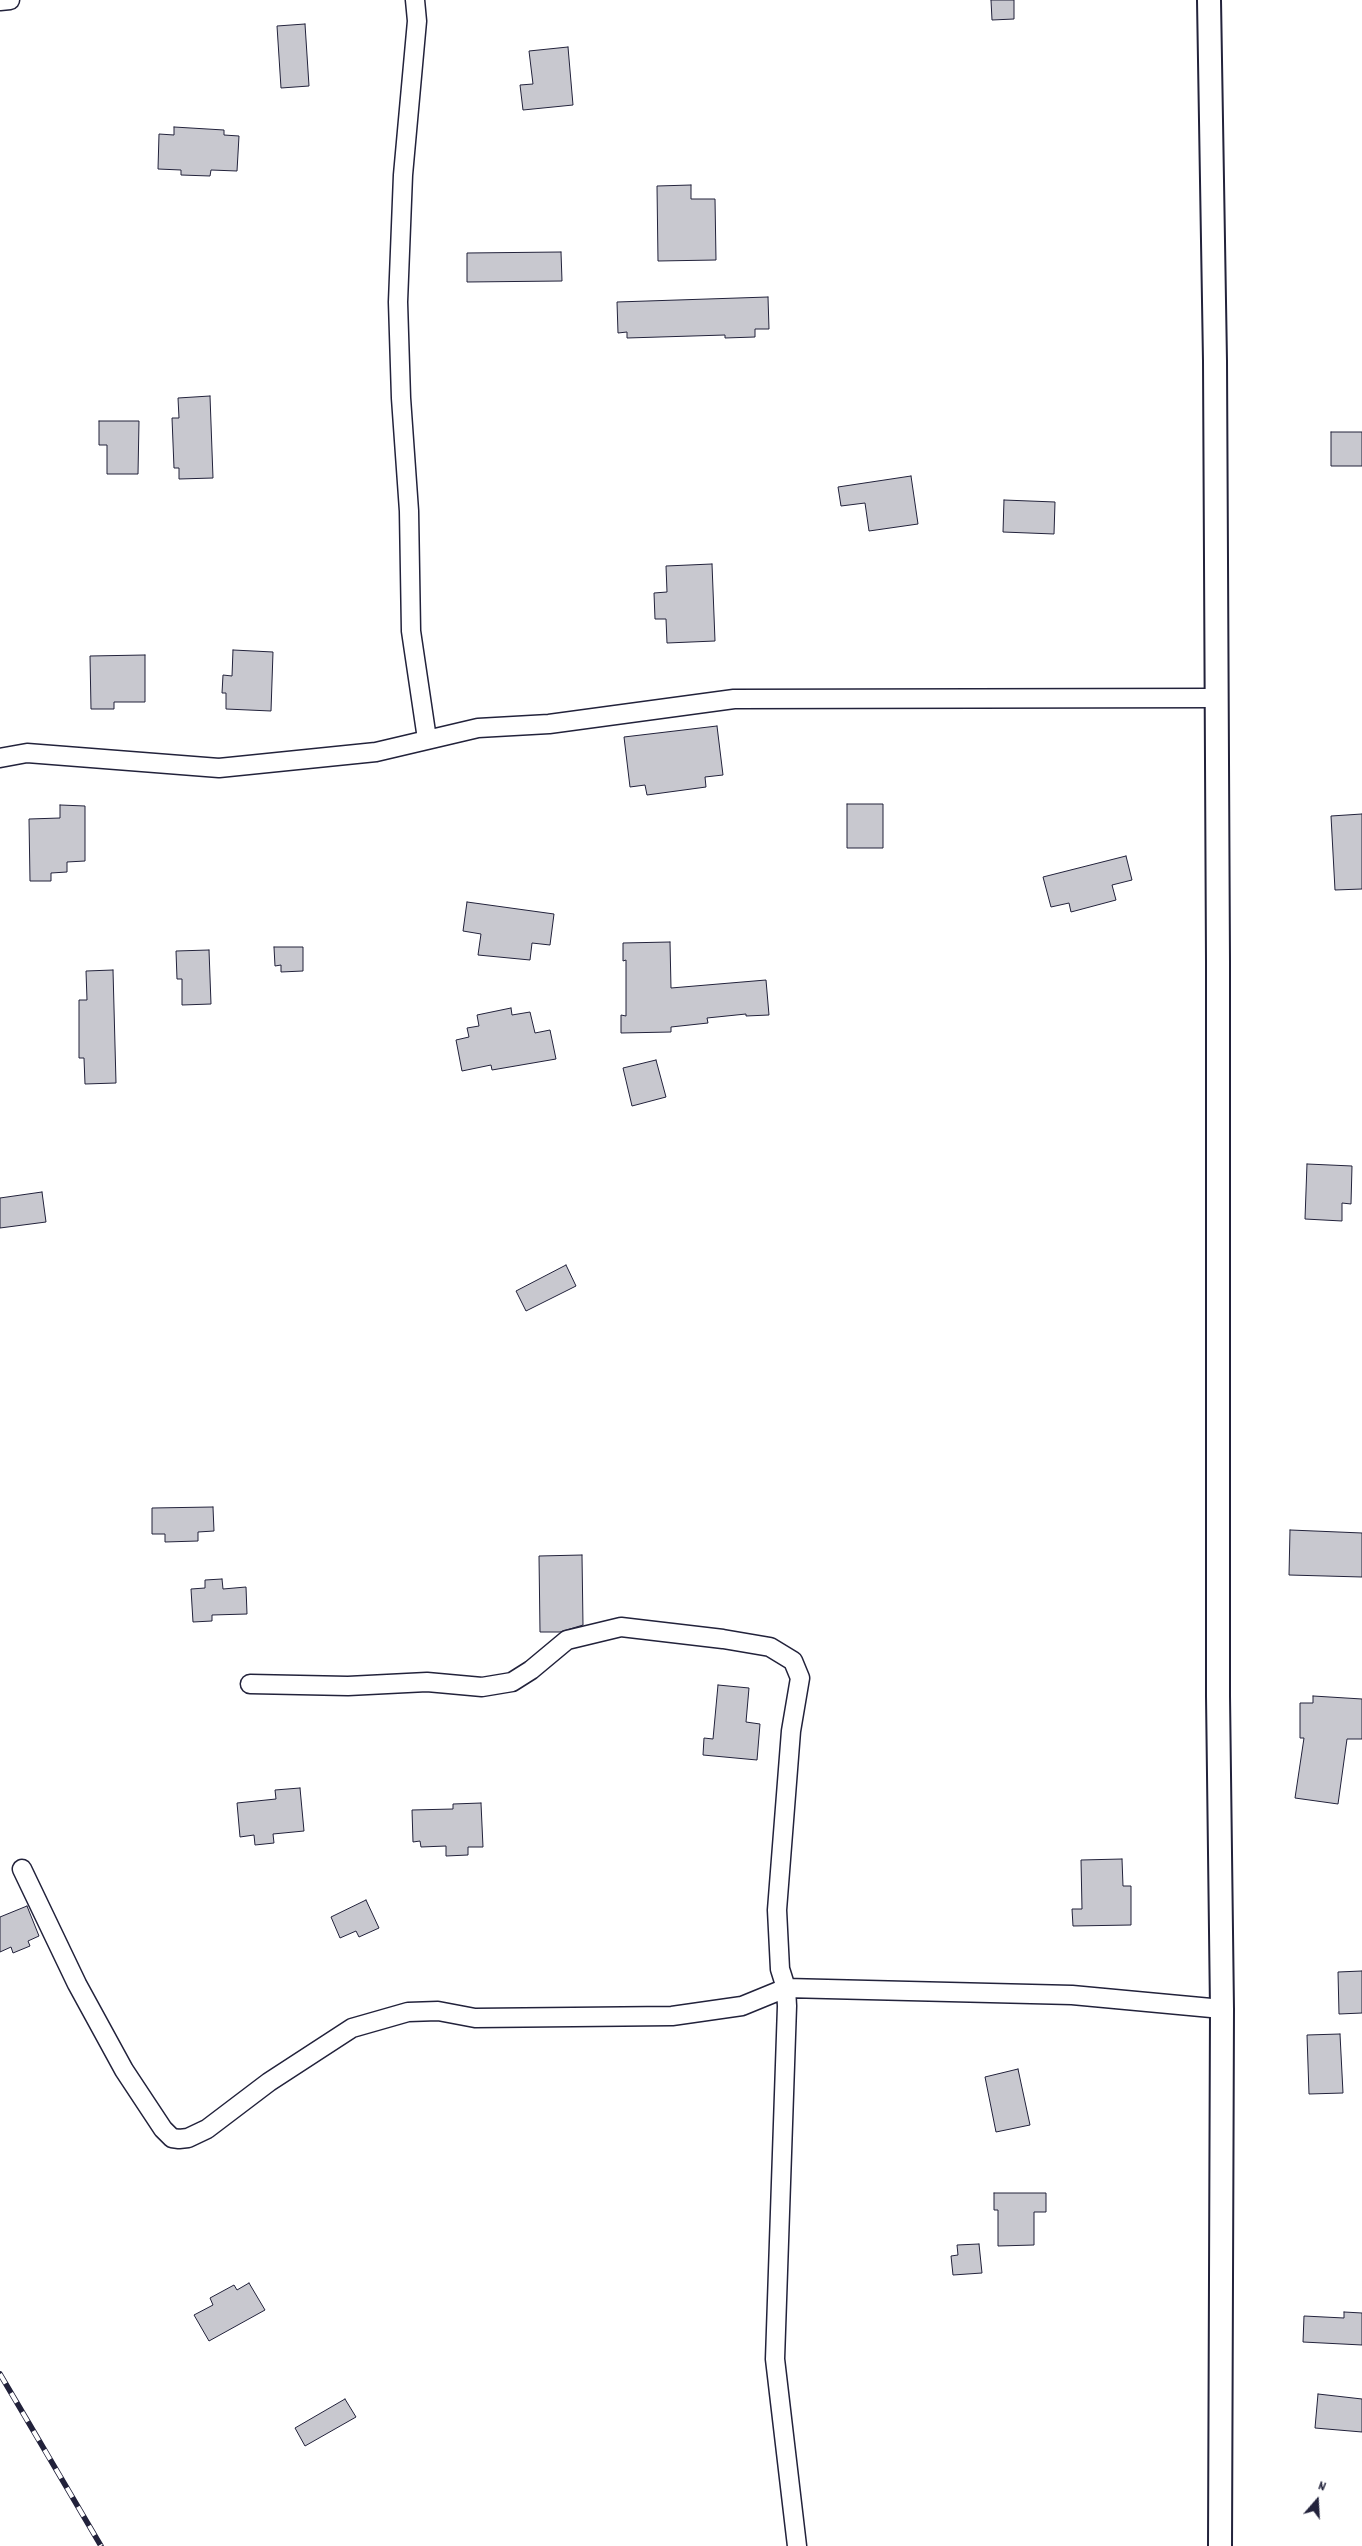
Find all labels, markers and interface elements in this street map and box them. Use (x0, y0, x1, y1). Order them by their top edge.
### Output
north arrow (1292, 2476, 1342, 2526)
text: N (1315, 2476, 1328, 2497)

